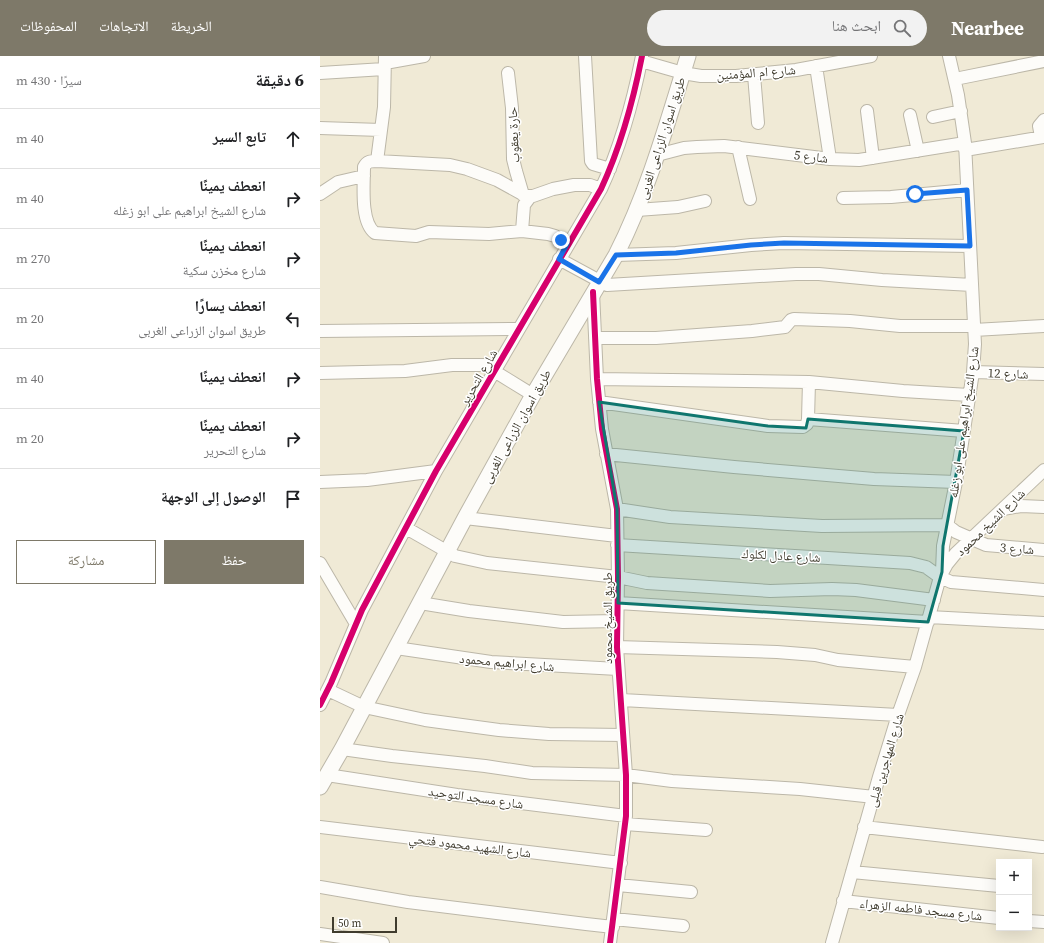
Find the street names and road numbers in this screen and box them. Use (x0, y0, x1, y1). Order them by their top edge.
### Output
street label: شارع ام المؤمنين (716, 61, 796, 85)
street label: طريق اسوان الزراعى الغربى (634, 75, 689, 202)
street label: حارة يعقوب (504, 107, 523, 163)
street label: شارع 5 (793, 146, 829, 168)
street label: شارع الشيخ ابراهيم على ابو زغله (944, 345, 984, 499)
street label: شارع التحرير (455, 346, 502, 410)
street label: شارع 12 (987, 364, 1029, 384)
street label: طريق اسوان الزراعى الغربى (478, 366, 555, 486)
street label: شارع الشيخ محمود (952, 485, 1029, 560)
street label: شارع 3 (999, 539, 1035, 559)
street label: شارع عادل لكلوك (741, 545, 821, 567)
street label: طريق الشيخ محمود (599, 572, 617, 664)
street label: شارع ابراهيم محمود (459, 650, 555, 676)
street label: شارع المهاجرين قبلى (863, 711, 909, 809)
street label: شارع مسجد التوحيد (427, 782, 525, 814)
street label: شارع الشهيد محمود فتحي (407, 830, 532, 864)
street label: شارع مسجد فاطمه الزهراء (859, 895, 983, 925)

